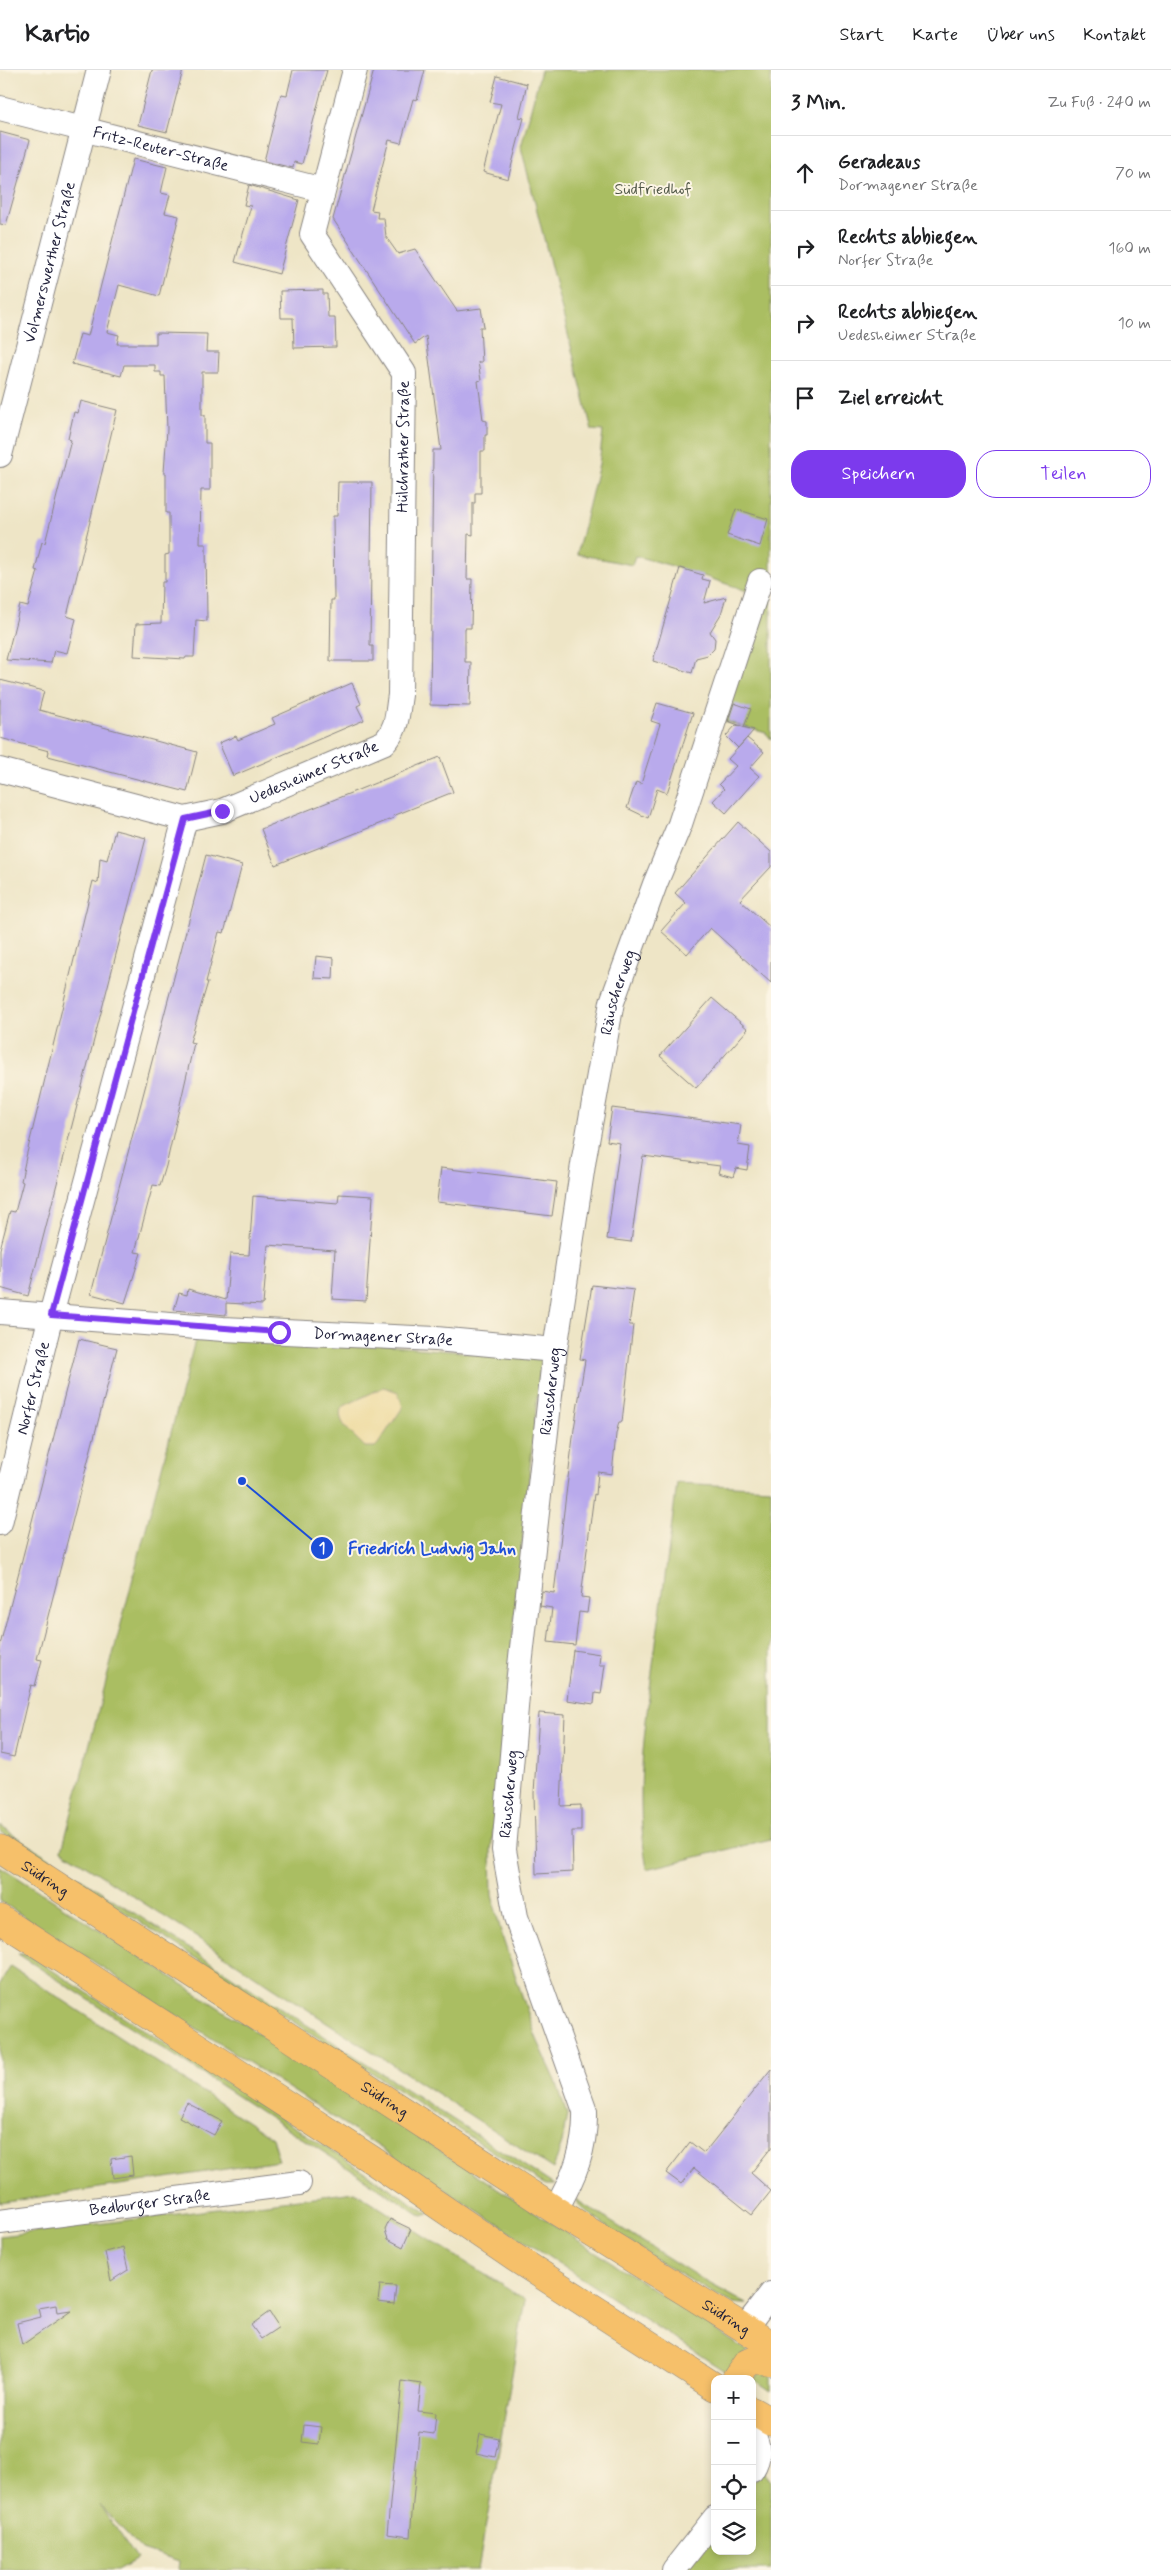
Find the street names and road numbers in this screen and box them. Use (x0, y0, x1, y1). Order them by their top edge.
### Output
street label: Fritz-Reuter-Straße (91, 122, 231, 176)
street label: Volmerswerther Straße (19, 179, 80, 345)
street label: Hülchrather Straße (392, 380, 414, 513)
street label: Uedesheimer Straße (246, 735, 382, 809)
street label: Räuscherweg (596, 947, 642, 1037)
street label: Dormagener Straße (313, 1323, 454, 1351)
street label: Norfer Straße (12, 1339, 55, 1437)
street label: Räuscherweg (535, 1346, 567, 1436)
street label: Räuscherweg (495, 1749, 524, 1839)
street label: Südring (17, 1855, 73, 1902)
street label: Südring (357, 2076, 413, 2123)
street label: Bedburger Straße (88, 2184, 212, 2221)
street label: Südring (698, 2294, 754, 2340)

